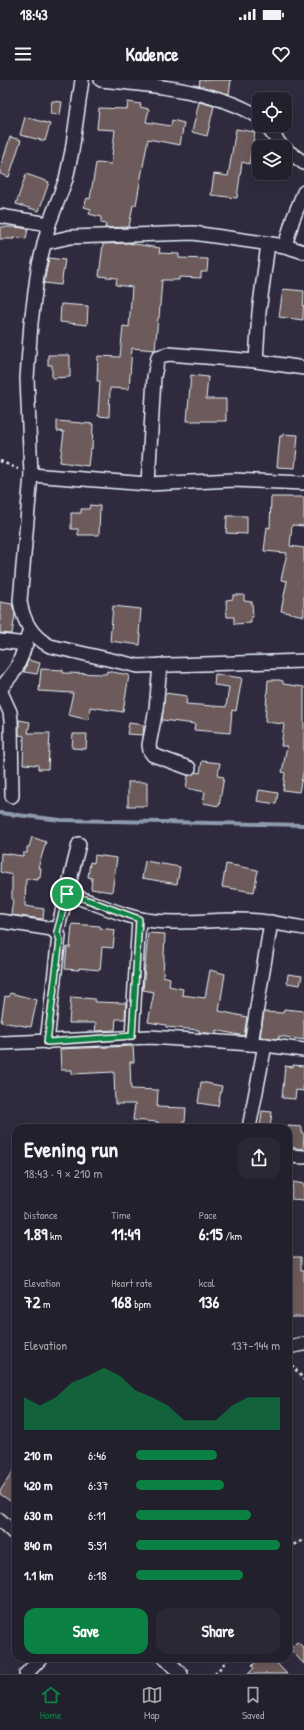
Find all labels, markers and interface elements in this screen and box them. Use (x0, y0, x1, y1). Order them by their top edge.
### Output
text: 18:43 (20, 4, 48, 25)
text: Kadence (126, 42, 178, 67)
icon: menu (12, 43, 34, 65)
icon: heart (270, 43, 292, 65)
map controls (252, 92, 292, 180)
button: locate (252, 92, 292, 132)
button: layers (252, 140, 292, 180)
pin (50, 877, 84, 911)
icon: arrive (56, 883, 78, 905)
text: Evening run (24, 1134, 118, 1164)
button: share (238, 1137, 280, 1179)
text: 18:43 · 9 × 210 m (24, 1164, 102, 1182)
text: Distance (24, 1208, 58, 1222)
text: Time (111, 1208, 131, 1222)
text: Pace (199, 1208, 217, 1222)
text: 1.89 (24, 1222, 47, 1245)
text: 11:49 (111, 1222, 140, 1245)
text: 6:15 (199, 1222, 223, 1245)
text: km (47, 1229, 62, 1243)
text: /km (223, 1229, 242, 1243)
text: Elevation (24, 1276, 61, 1290)
text: Heart rate (111, 1276, 152, 1290)
text: kcal (199, 1276, 215, 1290)
text: 72 (24, 1290, 40, 1313)
text: 168 (111, 1290, 132, 1313)
text: 136 (199, 1290, 219, 1313)
text: m (40, 1297, 50, 1311)
text: bpm (132, 1297, 151, 1311)
text: Elevation (24, 1336, 67, 1354)
text: 137–144 m (231, 1336, 280, 1354)
text: 210 m (24, 1446, 52, 1464)
text: 6:46 (88, 1446, 106, 1464)
text: 420 m (24, 1476, 53, 1494)
text: 6:37 (88, 1476, 108, 1494)
text: 630 m (24, 1506, 53, 1524)
text: 6:11 (88, 1506, 106, 1524)
text: 840 m (24, 1536, 52, 1554)
text: 5:51 (88, 1536, 107, 1554)
text: 1.1 km (24, 1566, 53, 1584)
text: 6:18 (88, 1566, 107, 1584)
button: Save (24, 1608, 148, 1654)
button: Share (156, 1608, 280, 1654)
tab: Home (40, 1684, 62, 1722)
tab: Map (141, 1684, 163, 1722)
tab: Saved (242, 1684, 264, 1722)

